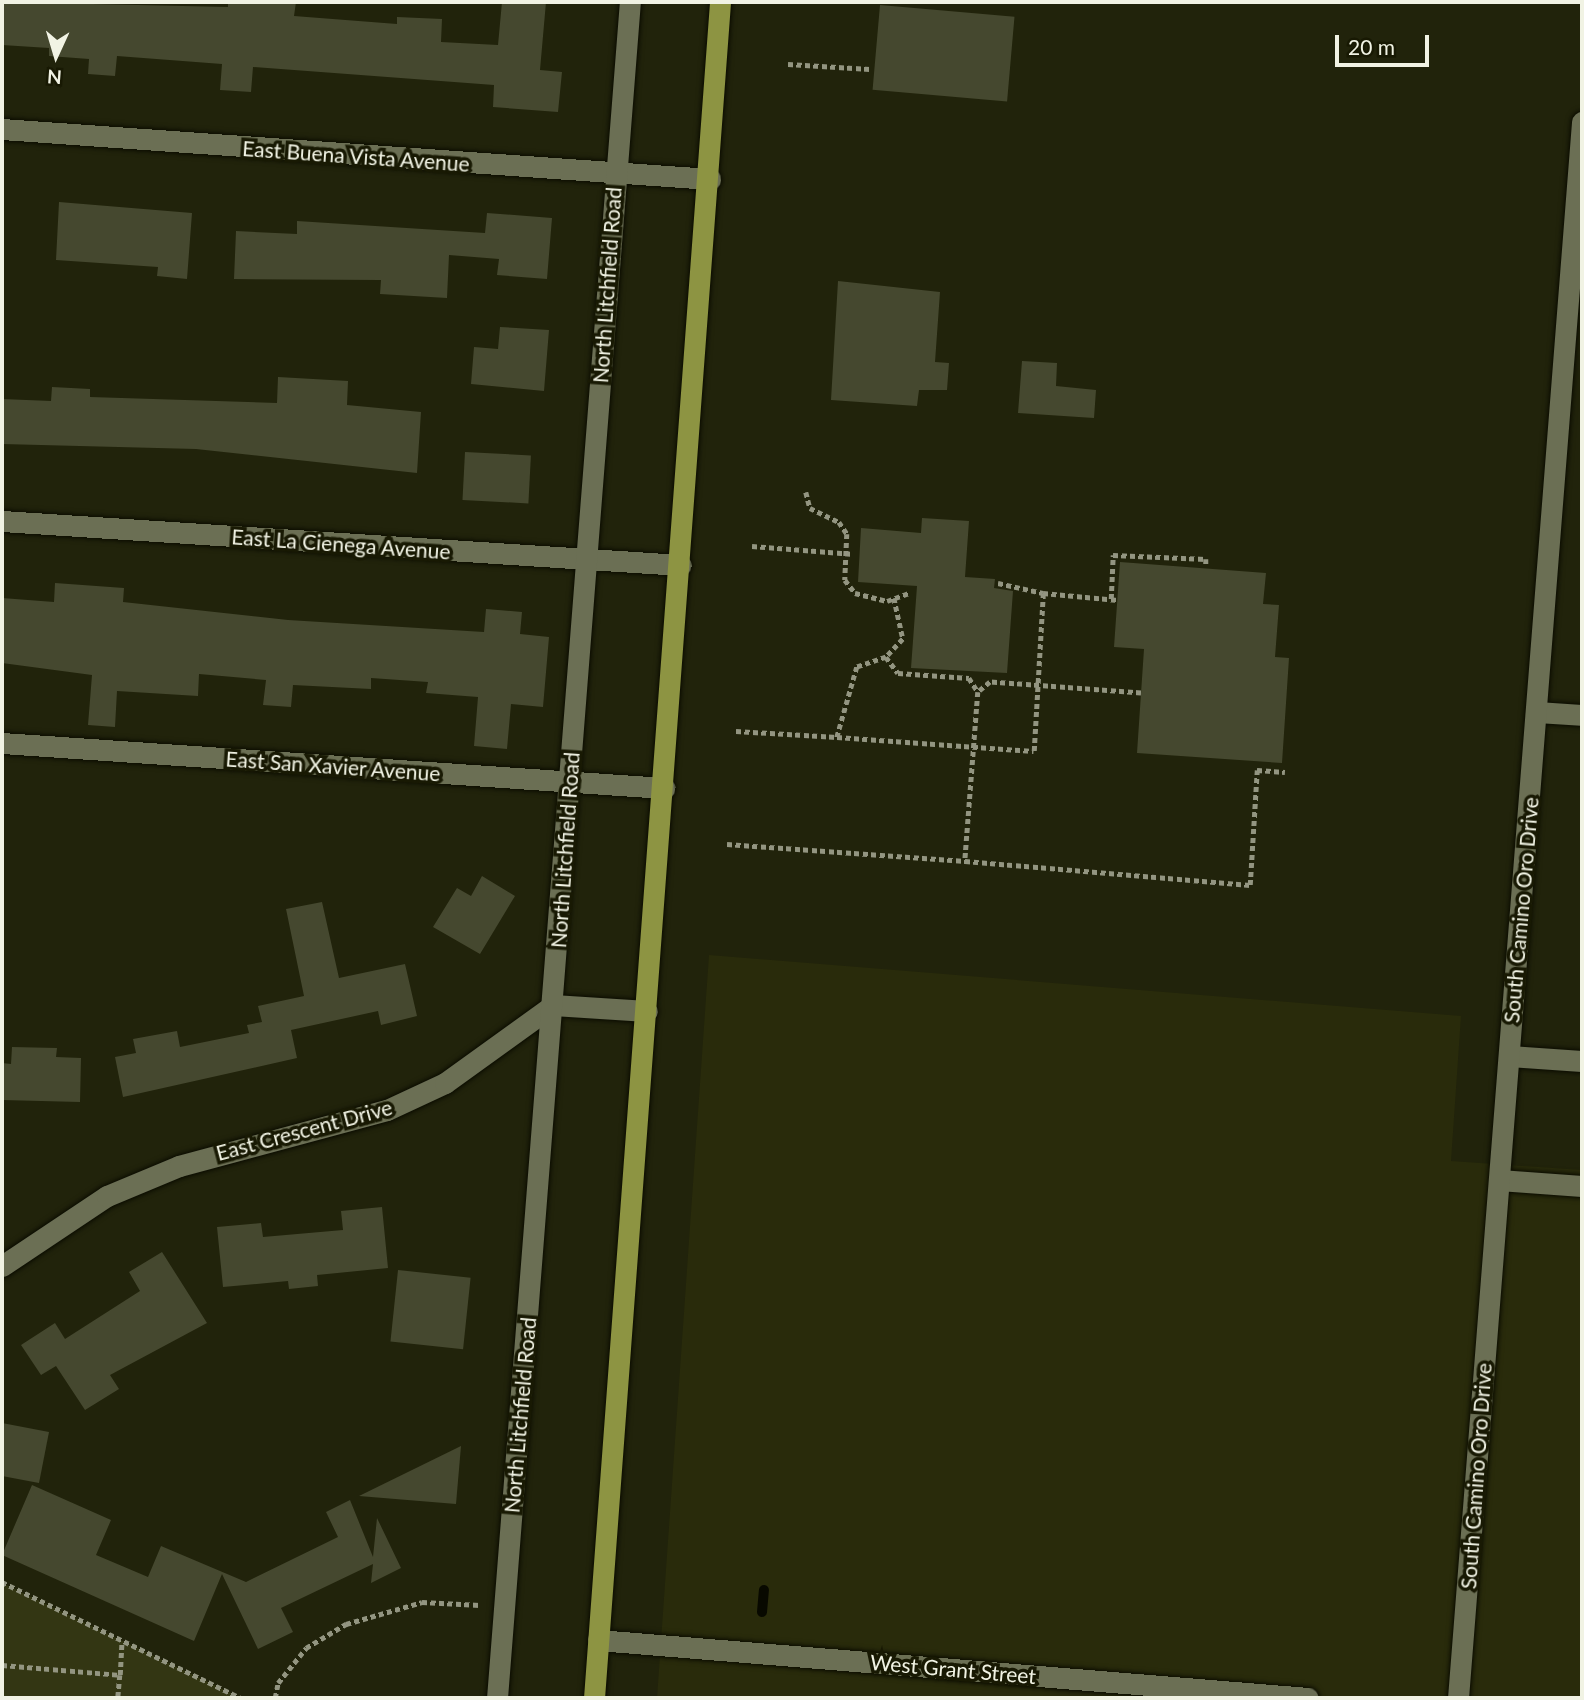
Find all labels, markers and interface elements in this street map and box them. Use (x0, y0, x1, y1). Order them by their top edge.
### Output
north arrow (21, 21, 91, 91)
scale bar (1339, 21, 1434, 65)
text: 20 m (1348, 34, 1395, 59)
text: N (46, 65, 63, 89)
street label: East Buena Vista Avenue (241, 135, 471, 177)
street label: North Litchfield Road (588, 186, 626, 384)
street label: East La Cienega Avenue (230, 524, 452, 564)
street label: East San Xavier Avenue (224, 746, 442, 786)
street label: North Litchfield Road (546, 751, 584, 949)
street label: South Camino Oro Drive (1499, 796, 1543, 1024)
street label: East Crescent Drive (213, 1094, 395, 1166)
street label: North Litchfield Road (499, 1316, 541, 1514)
street label: South Camino Oro Drive (1456, 1362, 1496, 1590)
street label: West Grant Street (869, 1649, 1037, 1689)

